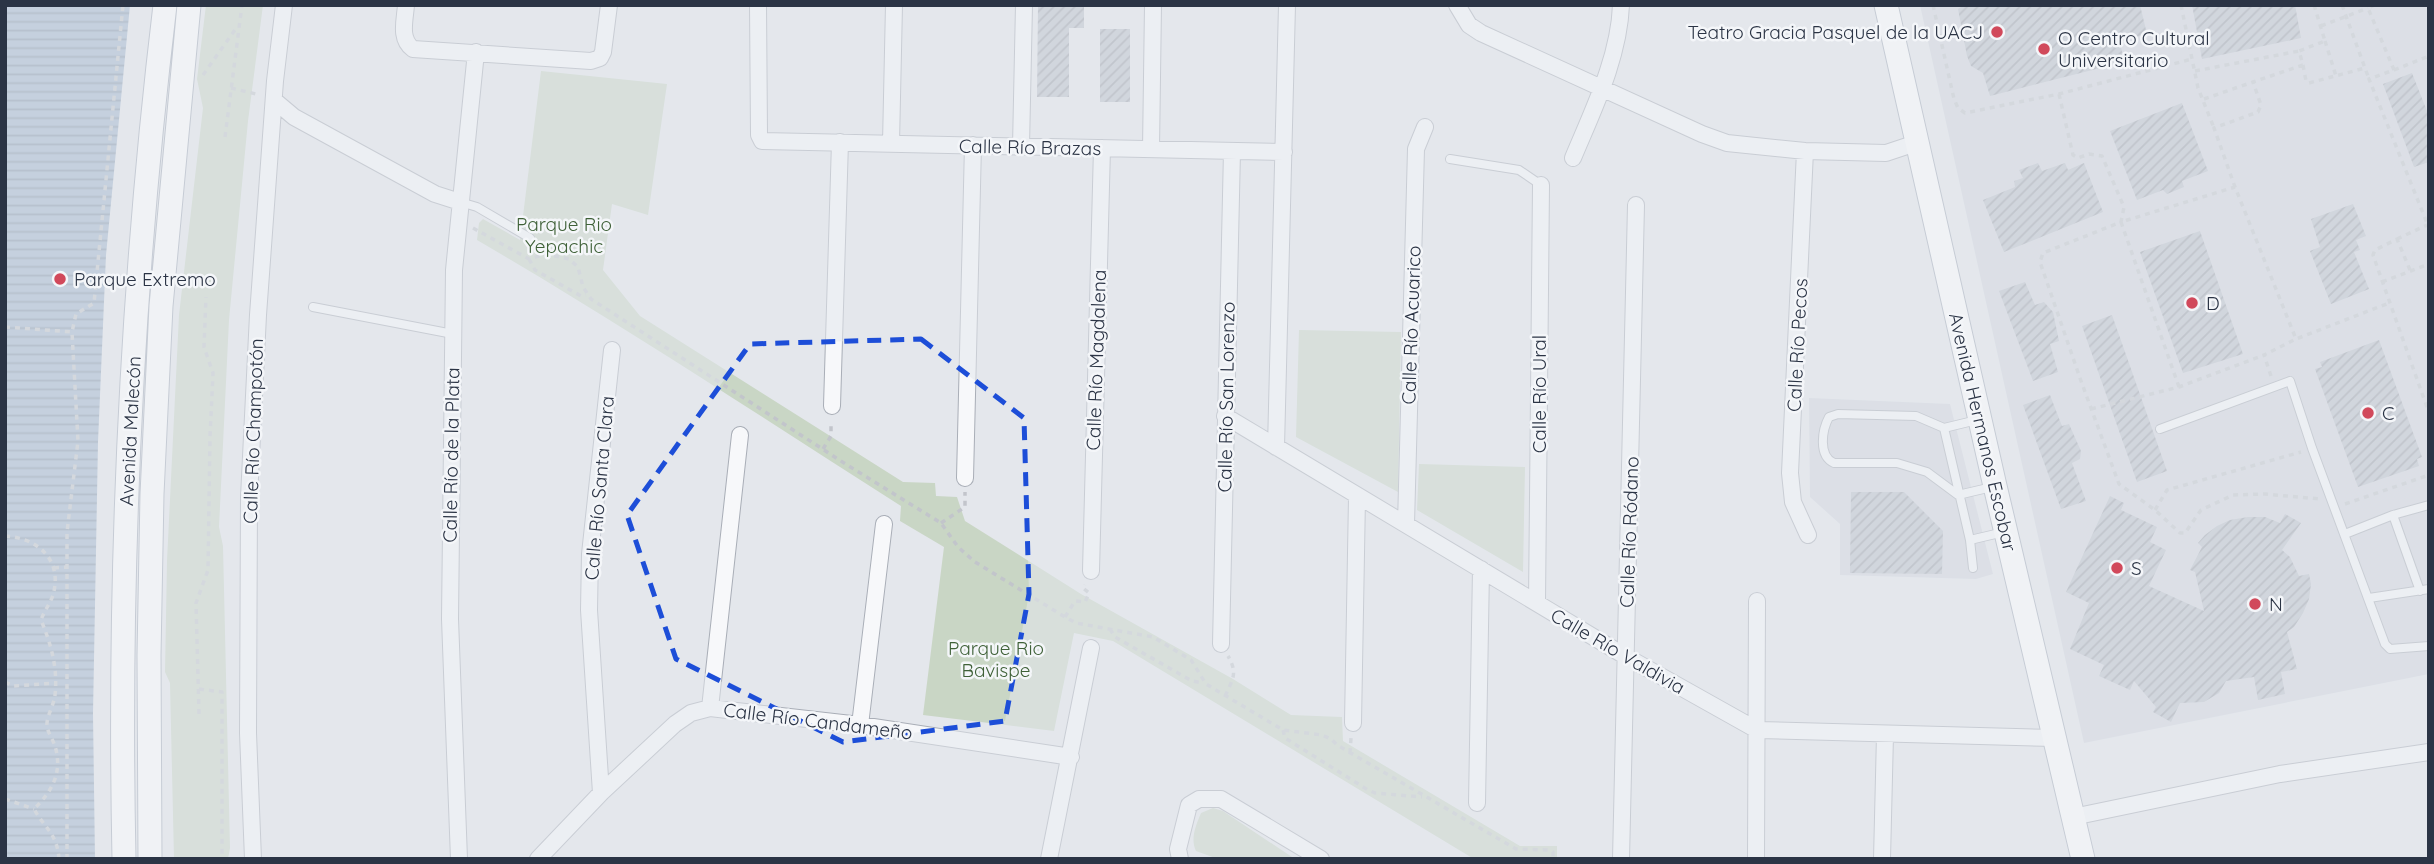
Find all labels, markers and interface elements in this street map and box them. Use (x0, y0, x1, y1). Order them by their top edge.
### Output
place label: Teatro Gracia Pasquel de la UACJ (1687, 20, 1983, 44)
marker: Teatro Gracia Pasquel de la UACJ (1989, 24, 2005, 40)
place label: O Centro Cultural Universitario (2058, 26, 2210, 72)
marker: O Centro Cultural Universitario (2036, 41, 2052, 57)
street label: Calle Río Brazas (959, 134, 1101, 160)
park label: Parque Rio Yepachic (516, 212, 612, 258)
street label: Calle Río Acuarico (1396, 245, 1426, 405)
place label: Parque Extremo (74, 267, 216, 291)
street label: Calle Río Magdalena (1081, 269, 1111, 451)
marker: Parque Extremo (52, 271, 68, 287)
street label: Calle Río Pecos (1782, 277, 1812, 413)
place label: D (2206, 291, 2220, 315)
marker: D (2184, 295, 2200, 311)
street label: Calle Río San Lorenzo (1212, 301, 1240, 493)
street label: Avenida Hermanos Escobar (1944, 310, 2022, 554)
street label: Calle Río Ural (1527, 335, 1551, 453)
street label: Calle Río Champotón (238, 338, 268, 524)
street label: Avenida Malecón (114, 355, 146, 507)
street label: Calle Río de la Plata (437, 367, 465, 543)
street label: Calle Río Santa Clara (579, 395, 619, 581)
place label: C (2382, 401, 2394, 425)
marker: C (2360, 405, 2376, 421)
street label: Calle Río Ródano (1614, 456, 1644, 608)
place label: S (2131, 556, 2142, 580)
marker: S (2109, 560, 2125, 576)
place label: N (2269, 592, 2283, 616)
marker: N (2247, 596, 2263, 612)
street label: Calle Río Valdivia (1547, 603, 1689, 699)
park label: Parque Rio Bavispe (948, 636, 1044, 682)
street label: Calle Río Candameño (722, 697, 914, 745)

